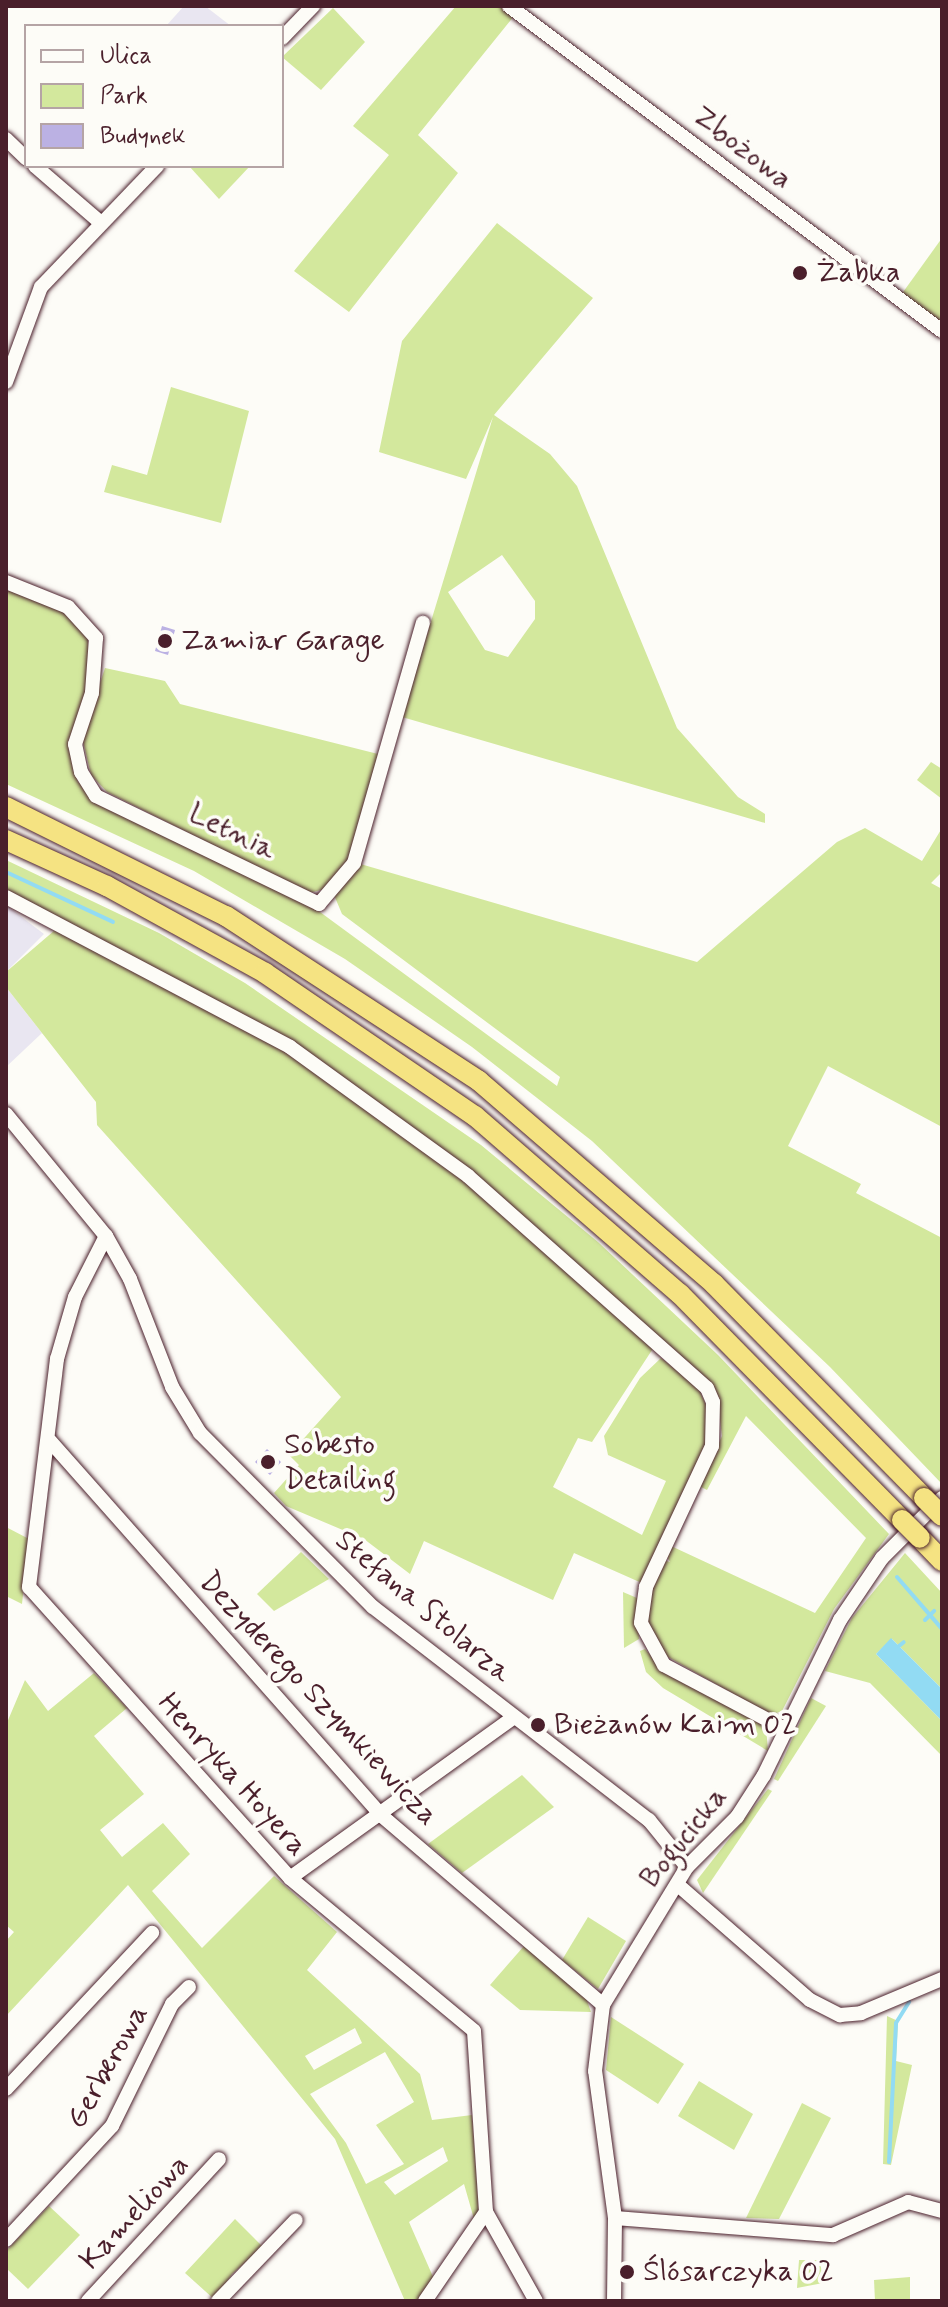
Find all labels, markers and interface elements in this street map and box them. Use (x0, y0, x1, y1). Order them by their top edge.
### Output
legend (24, 24, 284, 168)
text: Ulica (100, 41, 152, 72)
text: Park (100, 81, 148, 112)
street label: Zbożowa (685, 98, 799, 198)
text: Budynek (100, 121, 186, 152)
place label: Żabka (816, 255, 900, 291)
marker: Żabka (791, 264, 809, 282)
place label: Zamiar Garage (181, 623, 385, 659)
marker: Zamiar Garage (156, 632, 174, 650)
street label: Letnia (183, 796, 281, 868)
place label: Sobesto Detailing (284, 1427, 396, 1498)
marker: Sobesto Detailing (259, 1453, 277, 1471)
street label: Stefana Stolarza (328, 1523, 518, 1691)
street label: Dezyderego Szymkiewicza (191, 1564, 445, 1834)
street label: Henryka Hoyera (148, 1684, 316, 1866)
place label: Bieżanów Kaim 02 (554, 1707, 793, 1743)
marker: Bieżanów Kaim 02 (529, 1716, 547, 1734)
street label: Bogucicka (632, 1780, 736, 1896)
street label: Gerberowa (59, 1999, 157, 2135)
street label: Kameliowa (73, 2148, 197, 2278)
place label: Ślósarczyka 02 (643, 2254, 834, 2290)
marker: Ślósarczyka 02 (618, 2263, 636, 2281)

